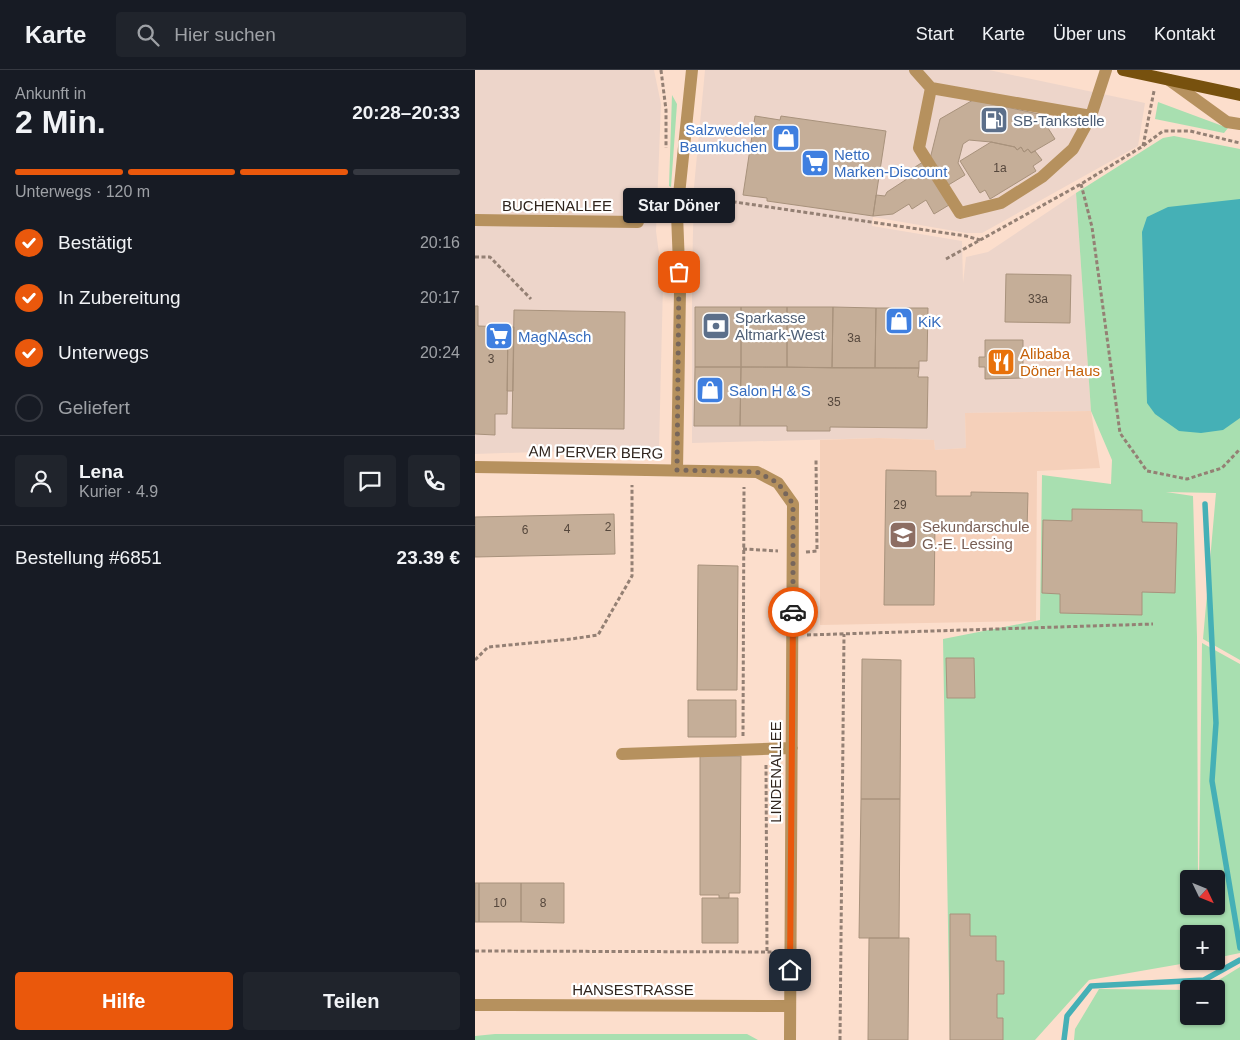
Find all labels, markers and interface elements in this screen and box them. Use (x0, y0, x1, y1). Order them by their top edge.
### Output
search box (116, 12, 466, 57)
text: Karte (25, 21, 86, 48)
icon: search (134, 21, 162, 49)
text: Hier suchen (174, 24, 276, 45)
text: Start (916, 24, 954, 44)
text: Karte (982, 24, 1025, 44)
text: Über uns (1053, 24, 1126, 44)
text: Kontakt (1154, 24, 1215, 44)
text: Ankunft in (15, 85, 86, 102)
text: 20:28–20:33 (352, 102, 460, 123)
text: 2 Min. (15, 104, 106, 140)
fuel station icon: SB-Tankstelle (979, 105, 1009, 135)
place label: SB-Tankstelle (1013, 112, 1105, 129)
place label: Salzwedeler Baumkuchen (679, 121, 767, 155)
shop icon: Salzwedeler Baumkuchen (771, 123, 801, 153)
place label: Netto Marken-Discount (834, 146, 948, 180)
supermarket icon: Netto Marken-Discount (800, 148, 830, 178)
house number: 1a (993, 161, 1007, 175)
text: Unterwegs · 120 m (15, 183, 150, 200)
callout: Star Döner (623, 187, 735, 222)
street label: BUCHENALLEE (502, 197, 612, 214)
text: Star Döner (638, 197, 720, 214)
icon: check (15, 229, 43, 257)
text: Bestätigt (58, 232, 132, 253)
text: 20:16 (420, 234, 460, 251)
pin (658, 251, 700, 293)
icon: bag (665, 258, 693, 286)
icon: check (15, 284, 43, 312)
text: In Zubereitung (58, 287, 181, 308)
text: 20:17 (420, 289, 460, 306)
house number: 33a (1028, 292, 1048, 306)
shop icon: KiK (884, 306, 914, 336)
place label: Sparkasse Altmark-West (735, 309, 826, 343)
bank icon: Sparkasse Altmark-West (701, 311, 731, 341)
place label: KiK (918, 313, 941, 330)
supermarket icon: MagNAsch (484, 321, 514, 351)
place label: MagNAsch (518, 328, 591, 345)
house number: 3a (847, 331, 861, 345)
icon: check (15, 339, 43, 367)
text: Unterwegs (58, 342, 149, 363)
text: 20:24 (420, 344, 460, 361)
place label: Alibaba Döner Haus (1020, 345, 1100, 379)
restaurant icon: Alibaba Döner Haus (986, 347, 1016, 377)
house number: 3 (488, 352, 495, 366)
shop icon: Salon H & S (695, 375, 725, 405)
place label: Salon H & S (729, 382, 811, 399)
house number: 35 (827, 395, 841, 409)
text: Geliefert (58, 397, 130, 418)
street label: AM PERVER BERG (528, 442, 664, 462)
button: person (15, 455, 67, 507)
button: chat (344, 455, 396, 507)
button: phone (408, 455, 460, 507)
text: Lena (79, 461, 123, 482)
text: Kurier · 4.9 (79, 483, 158, 500)
house number: 29 (893, 498, 907, 512)
place label: Sekundarschule G.-E. Lessing (922, 518, 1030, 552)
house number: 2 (605, 520, 612, 534)
school or university icon: Sekundarschule G.-E. Lessing (888, 520, 918, 550)
house number: 4 (564, 522, 571, 536)
house number: 6 (522, 523, 529, 537)
text: Bestellung #6851 (15, 547, 162, 568)
text: 23.39 € (397, 547, 460, 568)
courier (768, 587, 818, 637)
icon: car (779, 598, 807, 626)
street label: LINDENALLEE (767, 721, 784, 823)
north arrow (1180, 870, 1225, 915)
map controls (1180, 870, 1225, 1025)
house number: 10 (493, 896, 507, 910)
house number: 8 (540, 896, 547, 910)
button: + (1180, 925, 1225, 970)
pin (769, 949, 811, 991)
icon: home (776, 956, 804, 984)
button: Hilfe (15, 972, 233, 1030)
button: Teilen (243, 972, 460, 1030)
button: − (1180, 980, 1225, 1025)
street label: HANSESTRASSE (572, 981, 694, 998)

